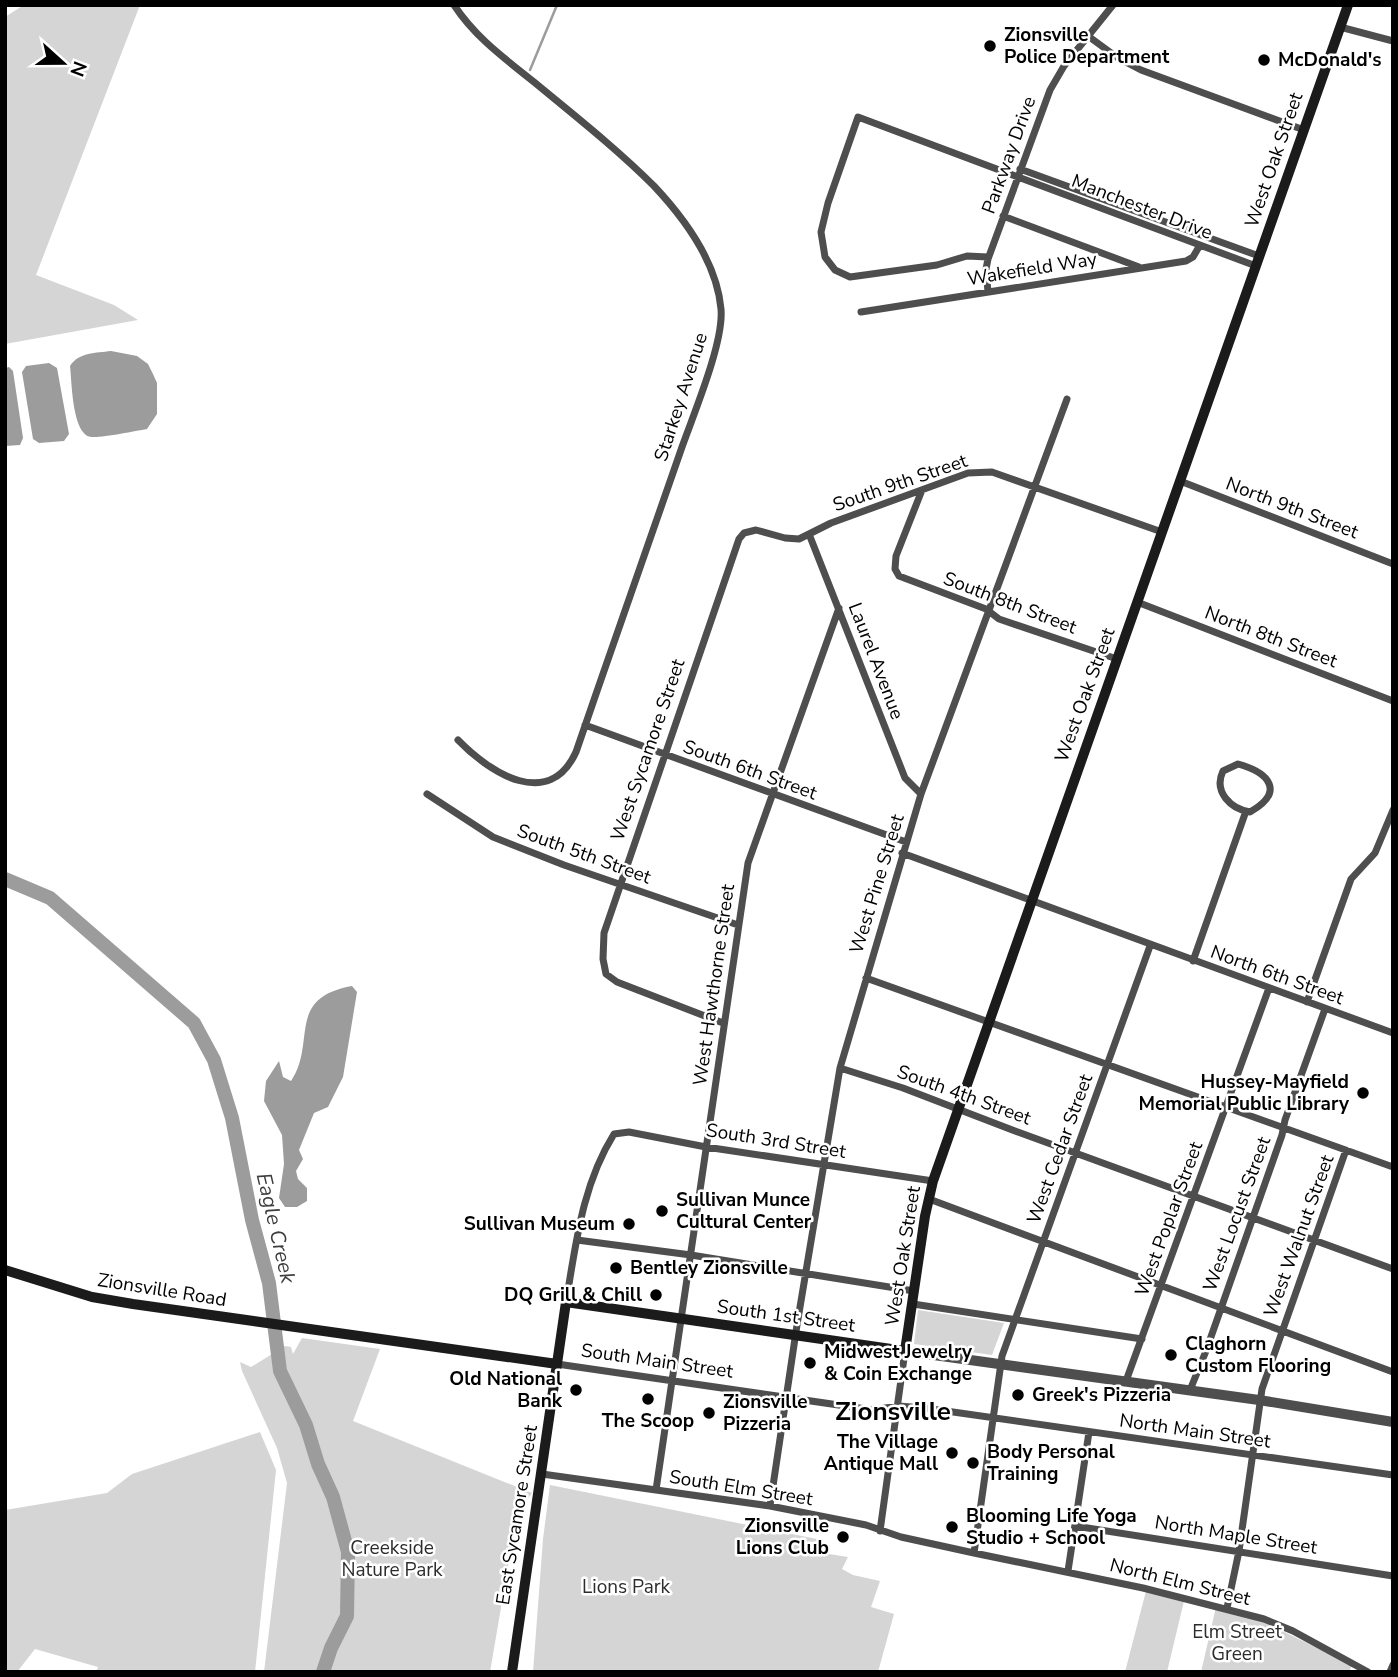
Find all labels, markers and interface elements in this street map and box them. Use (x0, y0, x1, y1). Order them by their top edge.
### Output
place label: Zionsville Police Department (1004, 22, 1170, 70)
north arrow (28, 28, 98, 98)
marker: Zionsville Police Department (982, 38, 998, 54)
place label: McDonald's (1278, 47, 1382, 73)
marker: McDonald's (1256, 52, 1272, 68)
text: N (63, 57, 93, 80)
street label: West Oak Street (1239, 89, 1309, 231)
street label: Parkway Drive (976, 93, 1042, 217)
street label: Manchester Drive (1068, 168, 1216, 246)
street label: Wakefield Way (965, 246, 1099, 292)
street label: Starkey Avenue (648, 329, 714, 465)
street label: South 9th Street (829, 448, 971, 518)
street label: North 9th Street (1222, 471, 1362, 545)
street label: South 8th Street (940, 566, 1081, 640)
street label: Laurel Avenue (842, 599, 910, 723)
street label: North 8th Street (1201, 600, 1341, 674)
street label: West Oak Street (1049, 624, 1122, 766)
street label: West Sycamore Street (605, 655, 691, 844)
street label: South 6th Street (679, 734, 821, 806)
street label: West Pine Street (843, 811, 911, 957)
street label: South 5th Street (513, 818, 655, 890)
street label: West Hawthorne Street (687, 882, 741, 1088)
street label: North 6th Street (1207, 939, 1347, 1011)
street label: South 4th Street (893, 1059, 1035, 1131)
place label: Hussey-Mayfield Memorial Public Library (1138, 1069, 1350, 1117)
street label: West Cedar Street (1021, 1070, 1099, 1227)
marker: Hussey-Mayfield Memorial Public Library (1355, 1085, 1371, 1101)
street label: South 3rd Street (704, 1117, 848, 1165)
street label: West Locust Street (1197, 1133, 1277, 1295)
street label: West Poplar Street (1129, 1138, 1209, 1300)
street label: West Walnut Street (1258, 1151, 1341, 1321)
water label: Eagle Creek (250, 1170, 302, 1286)
street label: West Oak Street (879, 1184, 927, 1328)
place label: Sullivan Munce Cultural Center (676, 1187, 812, 1235)
marker: Sullivan Munce Cultural Center (654, 1203, 670, 1219)
place label: Sullivan Museum (464, 1211, 615, 1237)
marker: Sullivan Museum (621, 1216, 637, 1232)
place label: Bentley Zionsville (630, 1255, 788, 1281)
marker: Bentley Zionsville (608, 1260, 624, 1276)
street label: Zionsville Road (96, 1267, 228, 1313)
place label: DQ Grill & Chill (504, 1282, 642, 1308)
marker: DQ Grill & Chill (648, 1287, 664, 1303)
street label: South 1st Street (715, 1293, 857, 1339)
place label: Claghorn Custom Flooring (1185, 1331, 1331, 1379)
street label: South Main Street (579, 1337, 735, 1385)
place label: Midwest Jewelry & Coin Exchange (824, 1339, 973, 1387)
marker: Claghorn Custom Flooring (1163, 1347, 1179, 1363)
marker: Midwest Jewelry & Coin Exchange (802, 1355, 818, 1371)
place label: Old National Bank (449, 1366, 563, 1414)
marker: Old National Bank (568, 1382, 584, 1398)
place label: Greek's Pizzeria (1032, 1382, 1171, 1408)
marker: Greek's Pizzeria (1010, 1387, 1026, 1403)
place label: Zionsville Pizzeria (723, 1389, 808, 1437)
marker: The Scoop (640, 1391, 656, 1407)
district label: Zionsville (835, 1394, 951, 1429)
marker: Zionsville Pizzeria (701, 1405, 717, 1421)
place label: The Scoop (602, 1408, 694, 1434)
street label: North Main Street (1118, 1408, 1273, 1455)
street label: East Sycamore Street (490, 1423, 544, 1607)
place label: The Village Antique Mall (824, 1429, 938, 1477)
place label: Body Personal Training (987, 1439, 1115, 1487)
marker: The Village Antique Mall (944, 1445, 960, 1461)
marker: Body Personal Training (965, 1455, 981, 1471)
street label: South Elm Street (667, 1464, 815, 1512)
place label: Blooming Life Yoga Studio + School (966, 1503, 1137, 1551)
street label: North Maple Street (1153, 1509, 1319, 1561)
place label: Zionsville Lions Club (736, 1513, 829, 1561)
marker: Blooming Life Yoga Studio + School (944, 1519, 960, 1535)
marker: Zionsville Lions Club (835, 1529, 851, 1545)
park label: Creekside Nature Park (341, 1535, 443, 1583)
street label: North Elm Street (1107, 1552, 1253, 1612)
park label: Lions Park (582, 1574, 671, 1600)
park label: Elm Street Green (1192, 1619, 1282, 1667)

